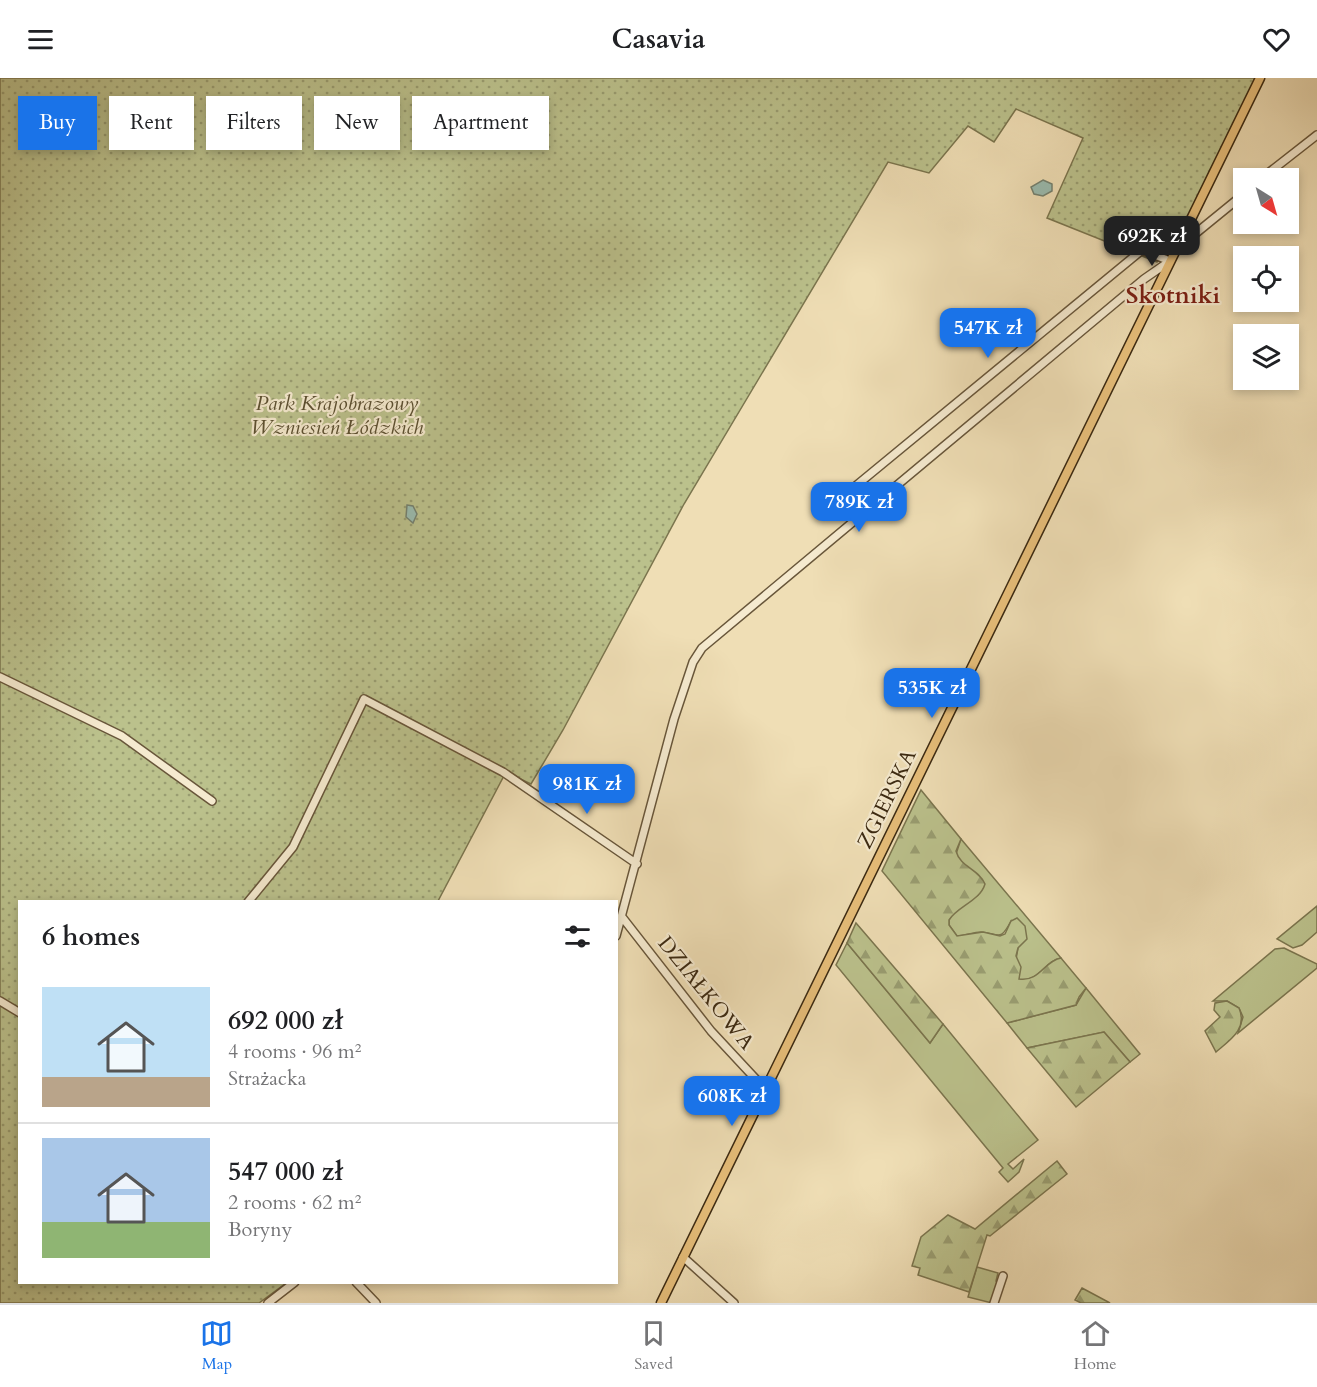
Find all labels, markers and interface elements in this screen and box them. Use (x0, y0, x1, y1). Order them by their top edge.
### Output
text: Casavia (612, 21, 705, 58)
icon: menu (24, 23, 57, 56)
icon: heart (1260, 23, 1293, 56)
chip: Buy (18, 96, 97, 150)
chip: Rent (109, 96, 194, 150)
chip: Filters (206, 96, 302, 150)
chip: New (314, 96, 400, 150)
chip: Apartment (412, 96, 549, 150)
north arrow (1233, 168, 1299, 234)
map controls (1233, 168, 1299, 390)
pin: 692K zł (1097, 216, 1207, 267)
text: 692K zł (1118, 222, 1186, 249)
button: locate (1233, 246, 1299, 312)
district label: Skotniki (1126, 279, 1221, 312)
pin: 547K zł (933, 308, 1043, 359)
text: 547K zł (954, 314, 1022, 341)
button: layers (1233, 324, 1299, 390)
park label: Park Krajobrazowy Wzniesień Łódzkich (251, 389, 423, 442)
pin: 789K zł (804, 482, 914, 533)
text: 789K zł (825, 488, 893, 515)
pin: 535K zł (877, 668, 987, 719)
text: 535K zł (898, 674, 966, 701)
street label: ZGIERSKA (850, 744, 924, 854)
pin: 981K zł (532, 764, 642, 815)
text: 981K zł (553, 770, 621, 797)
text: 6 homes (42, 919, 140, 954)
icon: filters (561, 920, 594, 953)
street label: DZIAŁKOWA (651, 930, 761, 1056)
text: 692 000 zł (228, 1003, 343, 1038)
icon: home (90, 1011, 162, 1083)
text: 4 rooms · 96 m² (228, 1038, 361, 1065)
text: Strażacka (228, 1065, 306, 1092)
pin: 608K zł (677, 1076, 787, 1127)
text: 608K zł (698, 1082, 766, 1109)
text: 547 000 zł (228, 1154, 343, 1189)
icon: home (90, 1162, 162, 1234)
text: 2 rooms · 62 m² (228, 1189, 361, 1216)
text: Boryny (228, 1216, 292, 1243)
tab: Map (200, 1317, 233, 1375)
tab: Saved (634, 1317, 673, 1375)
tab: Home (1074, 1317, 1117, 1375)

